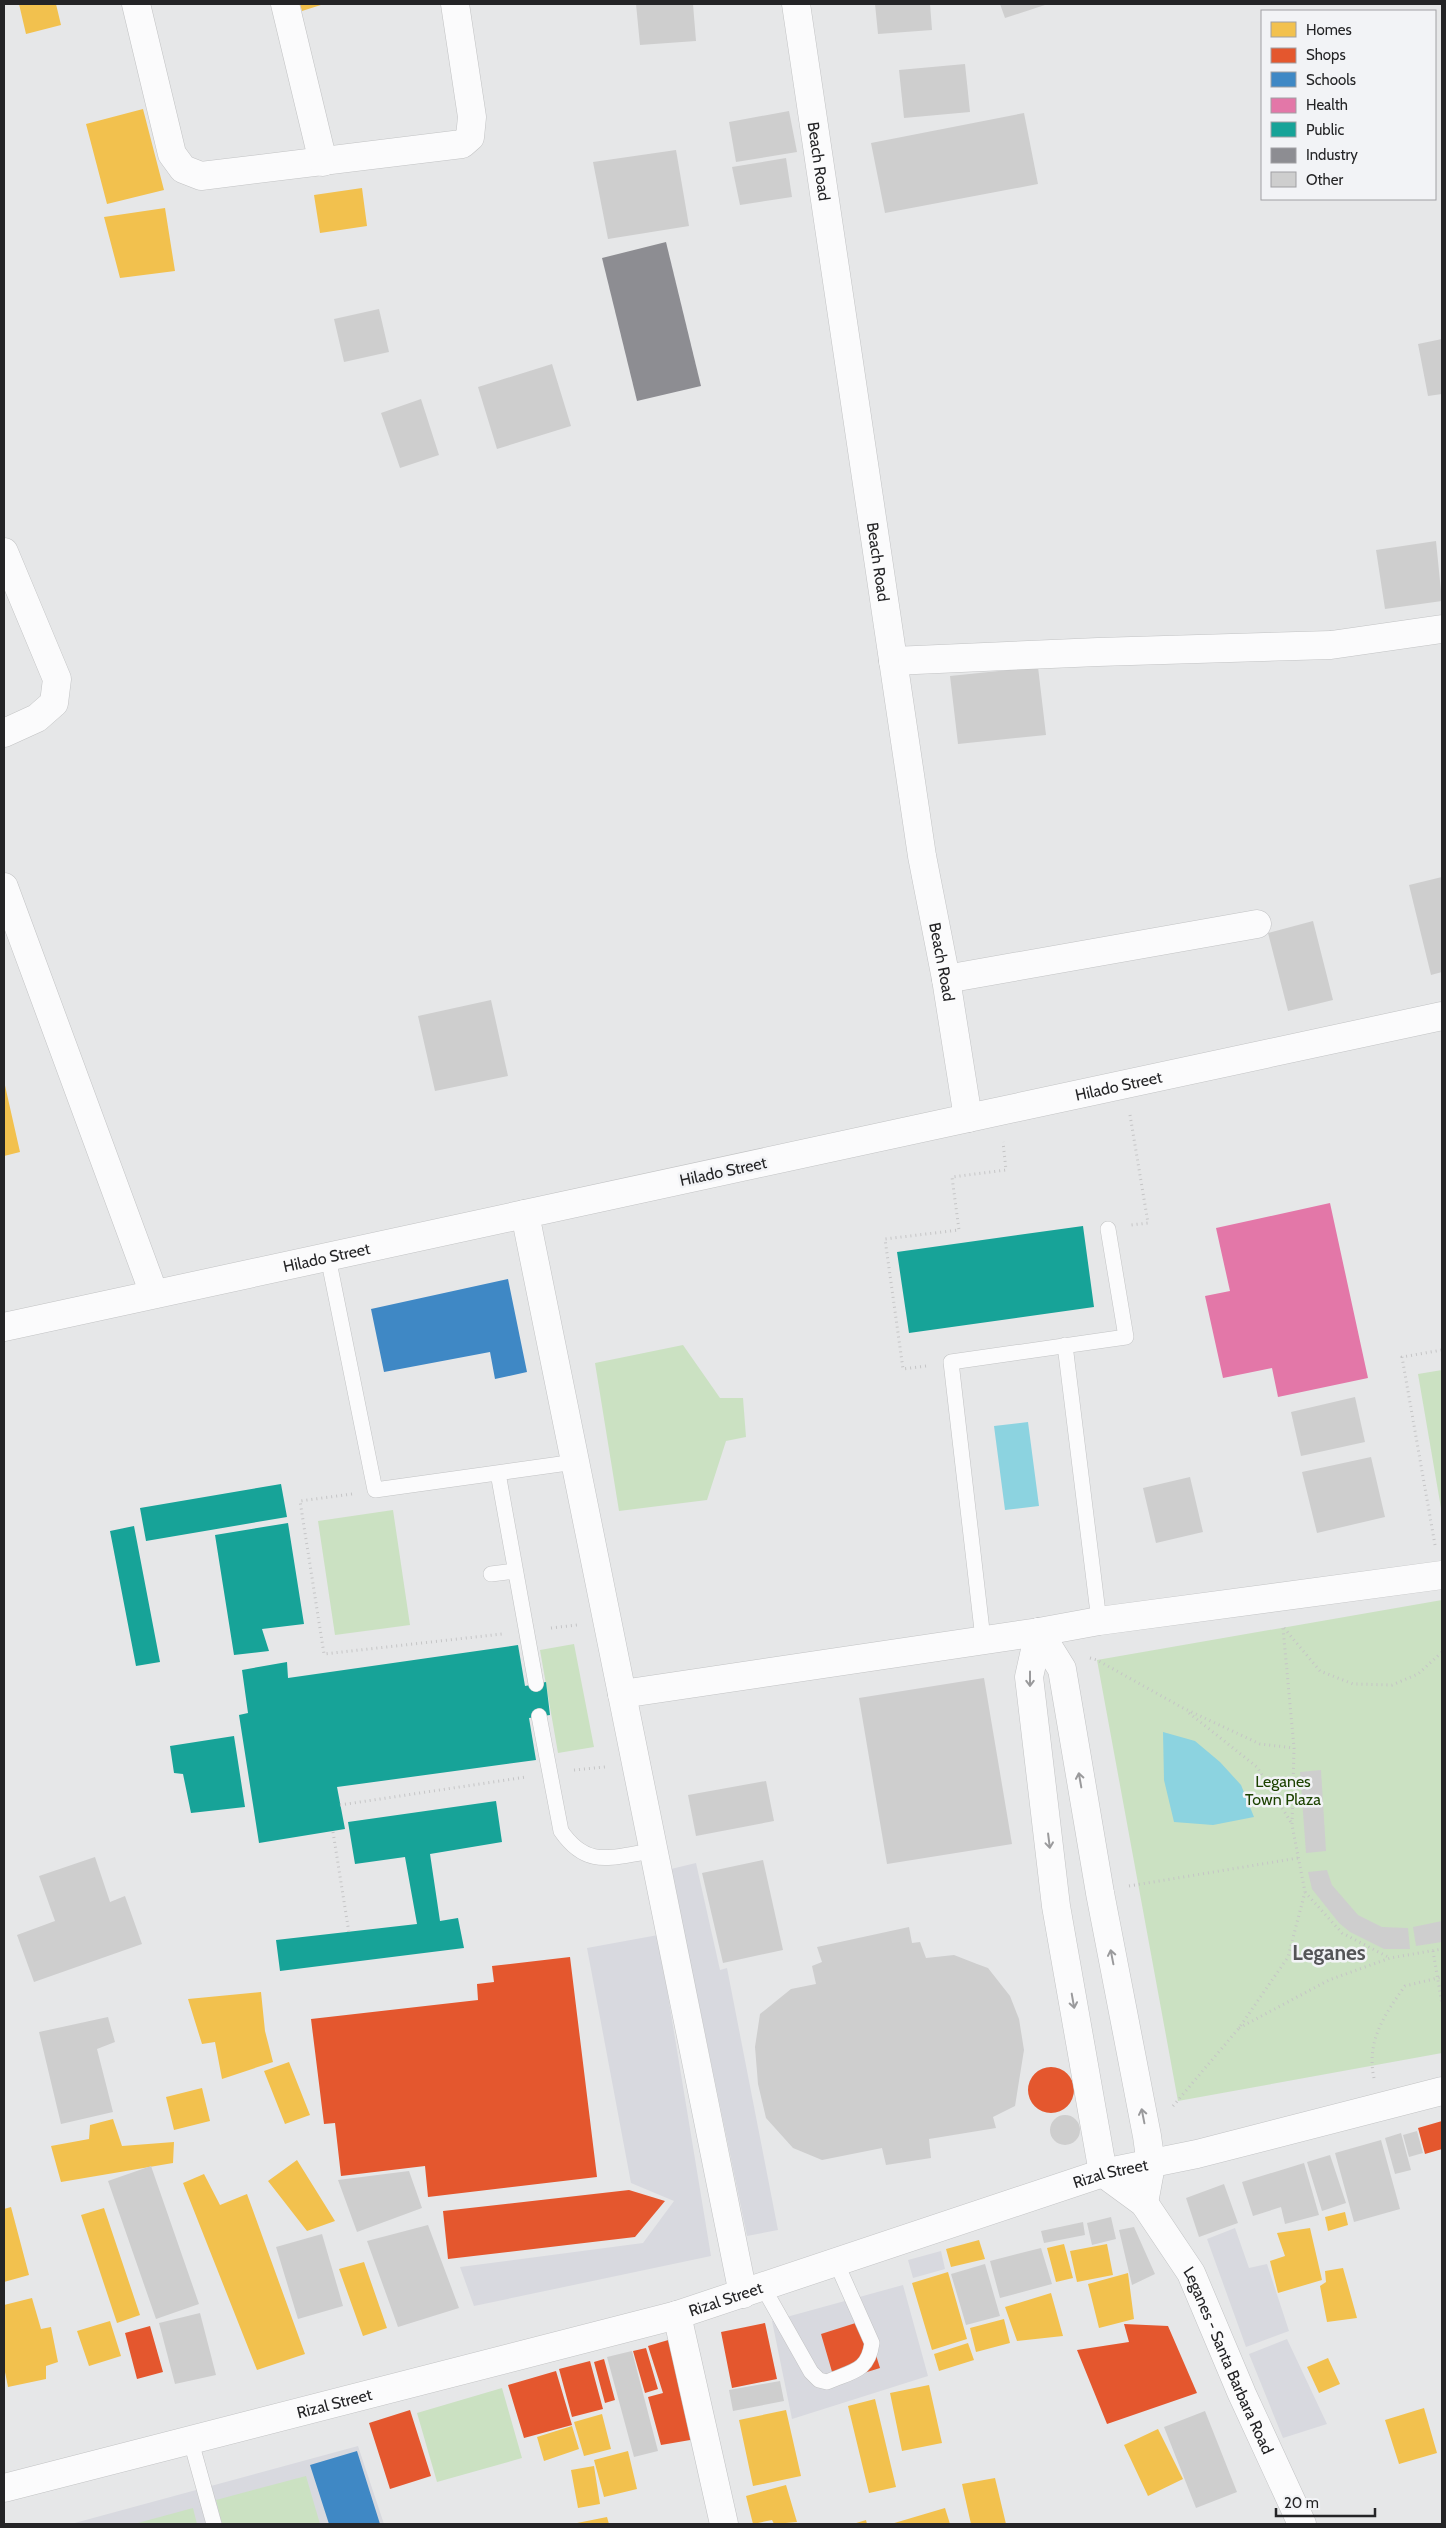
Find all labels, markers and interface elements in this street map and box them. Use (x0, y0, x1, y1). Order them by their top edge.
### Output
legend (1261, 10, 1436, 200)
text: Homes (1306, 21, 1352, 39)
text: Shops (1306, 46, 1346, 64)
text: Schools (1306, 71, 1356, 89)
text: Health (1306, 96, 1348, 114)
street label: Beach Road (804, 121, 834, 202)
text: Public (1306, 121, 1344, 139)
text: Industry (1306, 146, 1358, 164)
text: Other (1306, 171, 1343, 189)
street label: Beach Road (863, 521, 893, 603)
street label: Beach Road (925, 921, 958, 1003)
street label: Hilado Street (1073, 1067, 1165, 1105)
street label: Hilado Street (678, 1153, 769, 1190)
street label: Hilado Street (281, 1239, 372, 1276)
one-way arrow (1025, 1671, 1035, 1687)
one-way arrow (1075, 1772, 1085, 1788)
park label: Leganes Town Plaza (1245, 1772, 1321, 1809)
one-way arrow (1044, 1832, 1054, 1848)
district label: Leganes (1292, 1940, 1366, 1965)
one-way arrow (1107, 1949, 1116, 1965)
one-way arrow (1068, 1993, 1078, 2009)
one-way arrow (1137, 2109, 1147, 2125)
street label: Rizal Street (1070, 2155, 1150, 2192)
street label: Leganes - Santa Barbara Road (1179, 2263, 1277, 2457)
street label: Rizal Street (686, 2278, 766, 2320)
street label: Rizal Street (295, 2385, 375, 2422)
scale bar (1276, 2486, 1375, 2518)
text: 20 m (1284, 2494, 1319, 2512)

